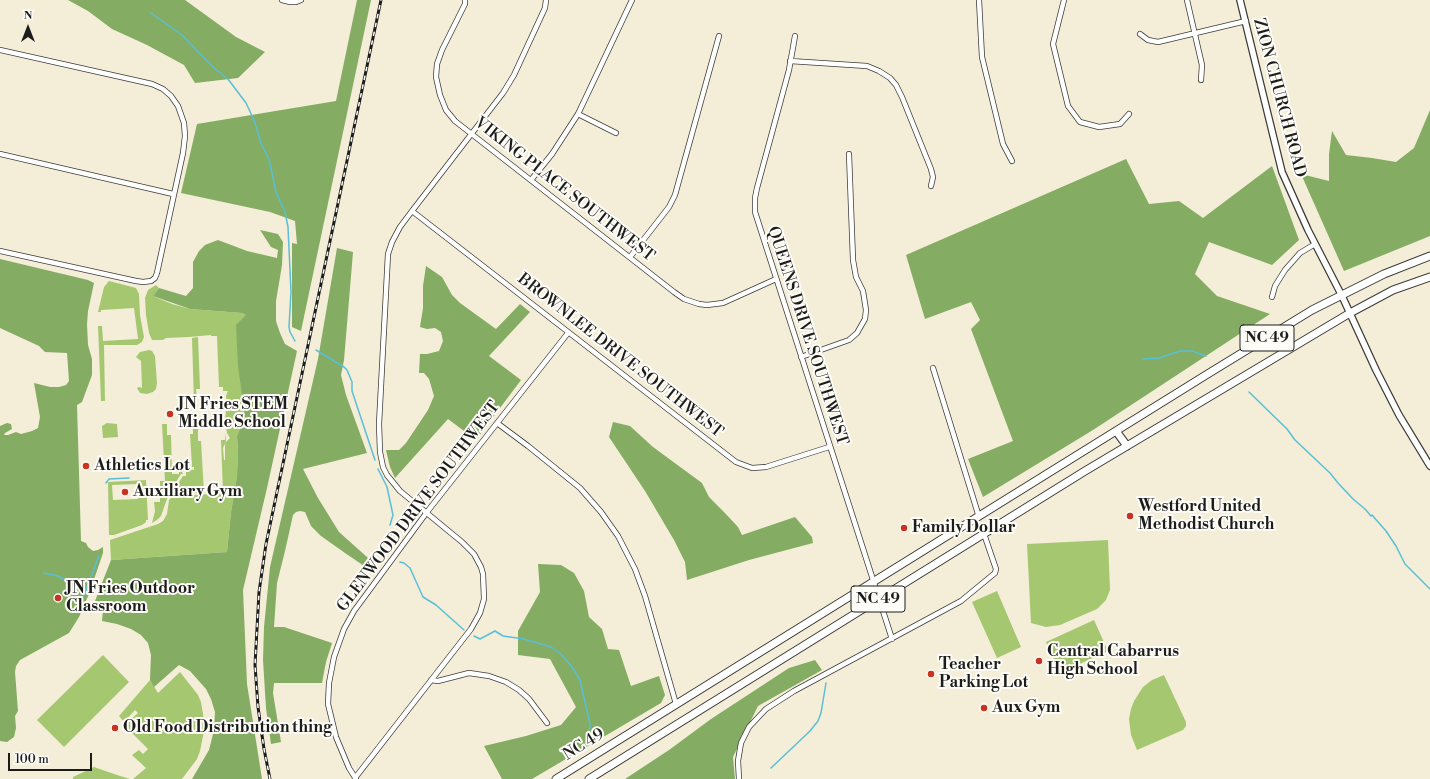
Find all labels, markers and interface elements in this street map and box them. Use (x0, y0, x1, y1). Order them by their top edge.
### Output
north arrow (8, 8, 48, 48)
text: N (24, 9, 32, 23)
street label: ZION CHURCH ROAD (1249, 16, 1309, 180)
street label: VIKING PLACE SOUTHWEST (470, 114, 658, 266)
street label: QUEENS DRIVE SOUTHWEST (762, 224, 852, 448)
street label: BROWNLEE DRIVE SOUTHWEST (514, 270, 726, 442)
road number: NC 49 (1240, 325, 1294, 351)
place label: JN Fries STEM Middle School (178, 395, 288, 433)
street label: GLENWOOD DRIVE SOUTHWEST (333, 398, 505, 616)
marker: JN Fries STEM Middle School (165, 409, 175, 419)
place label: Athletics Lot (94, 456, 190, 476)
marker: Athletics Lot (81, 461, 91, 471)
place label: Auxiliary Gym (133, 482, 242, 502)
marker: Auxiliary Gym (120, 487, 130, 497)
place label: Westford United Methodist Church (1138, 497, 1274, 535)
marker: Westford United Methodist Church (1125, 511, 1135, 521)
place label: Family Dollar (912, 518, 1016, 538)
marker: Family Dollar (899, 523, 909, 533)
place label: JN Fries Outdoor Classroom (66, 579, 195, 617)
road number: NC 49 (851, 586, 905, 612)
marker: JN Fries Outdoor Classroom (53, 593, 63, 603)
place label: Central Cabarrus High School (1047, 642, 1179, 680)
place label: Teacher Parking Lot (939, 655, 1028, 693)
marker: Central Cabarrus High School (1034, 656, 1044, 666)
marker: Teacher Parking Lot (926, 669, 936, 679)
place label: Aux Gym (992, 698, 1060, 718)
marker: Aux Gym (979, 703, 989, 713)
place label: Old Food Distribution thing (123, 718, 332, 738)
marker: Old Food Distribution thing (110, 723, 120, 733)
street label: NC 49 (560, 725, 608, 765)
scale bar (10, 745, 94, 771)
text: 100 m (15, 752, 49, 767)

